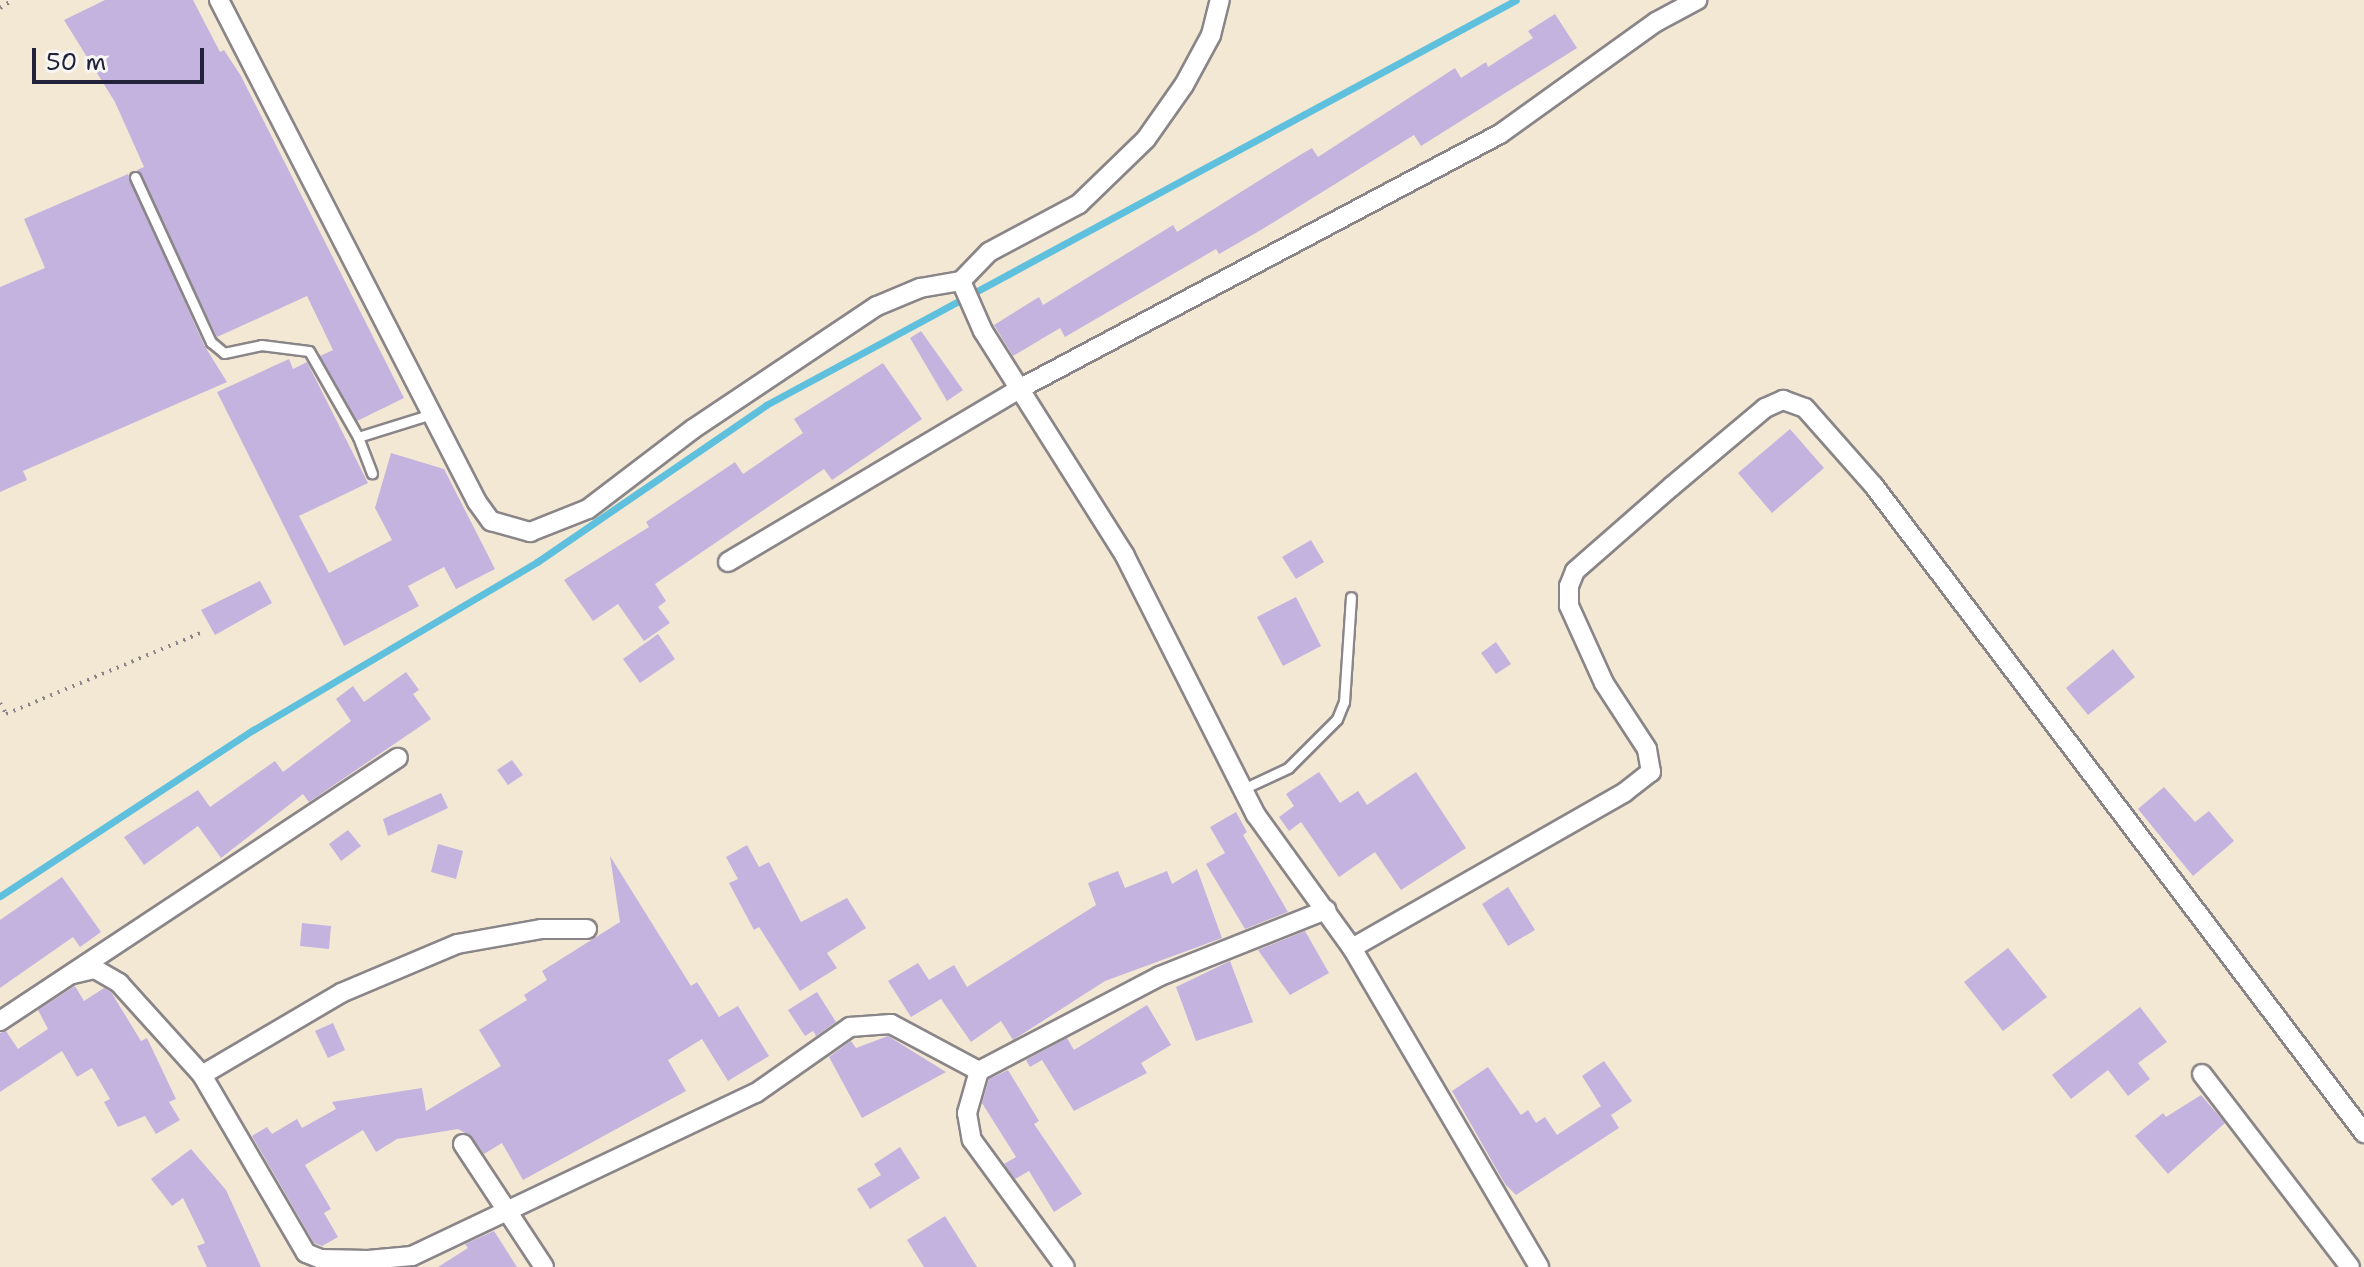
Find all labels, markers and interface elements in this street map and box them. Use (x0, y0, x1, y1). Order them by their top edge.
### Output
scale bar (36, 32, 208, 82)
text: 50 m (46, 46, 106, 78)

